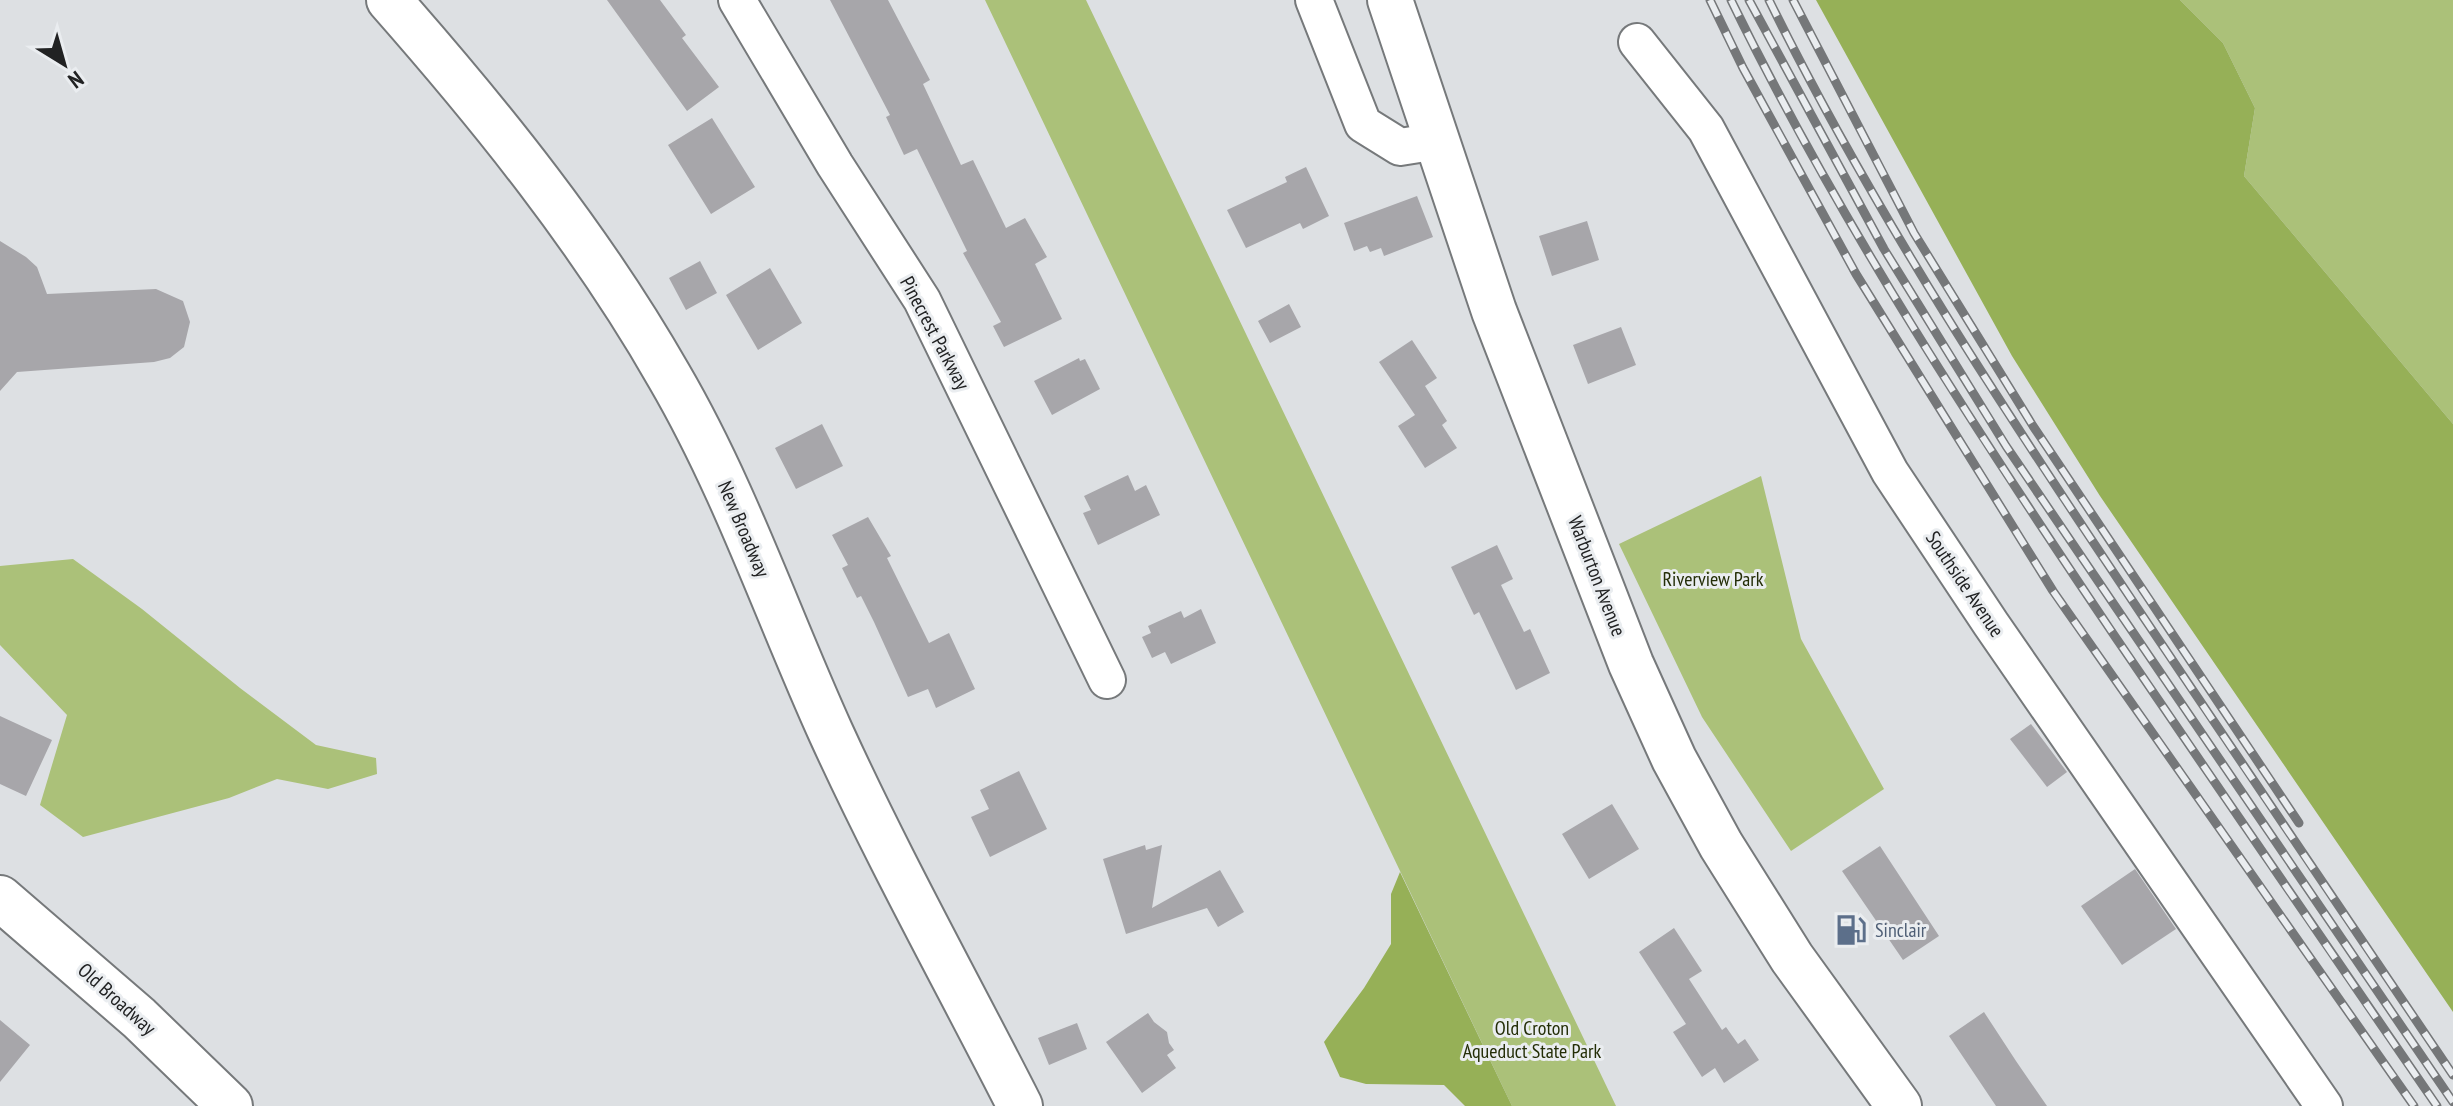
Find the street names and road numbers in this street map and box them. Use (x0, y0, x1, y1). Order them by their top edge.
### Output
street label: Pinecrest Parkway (894, 272, 976, 395)
street label: New Broadway (712, 477, 776, 581)
street label: Warburton Avenue (1562, 512, 1632, 640)
street label: Southside Avenue (1920, 526, 2010, 642)
street label: Old Broadway (73, 957, 162, 1041)

